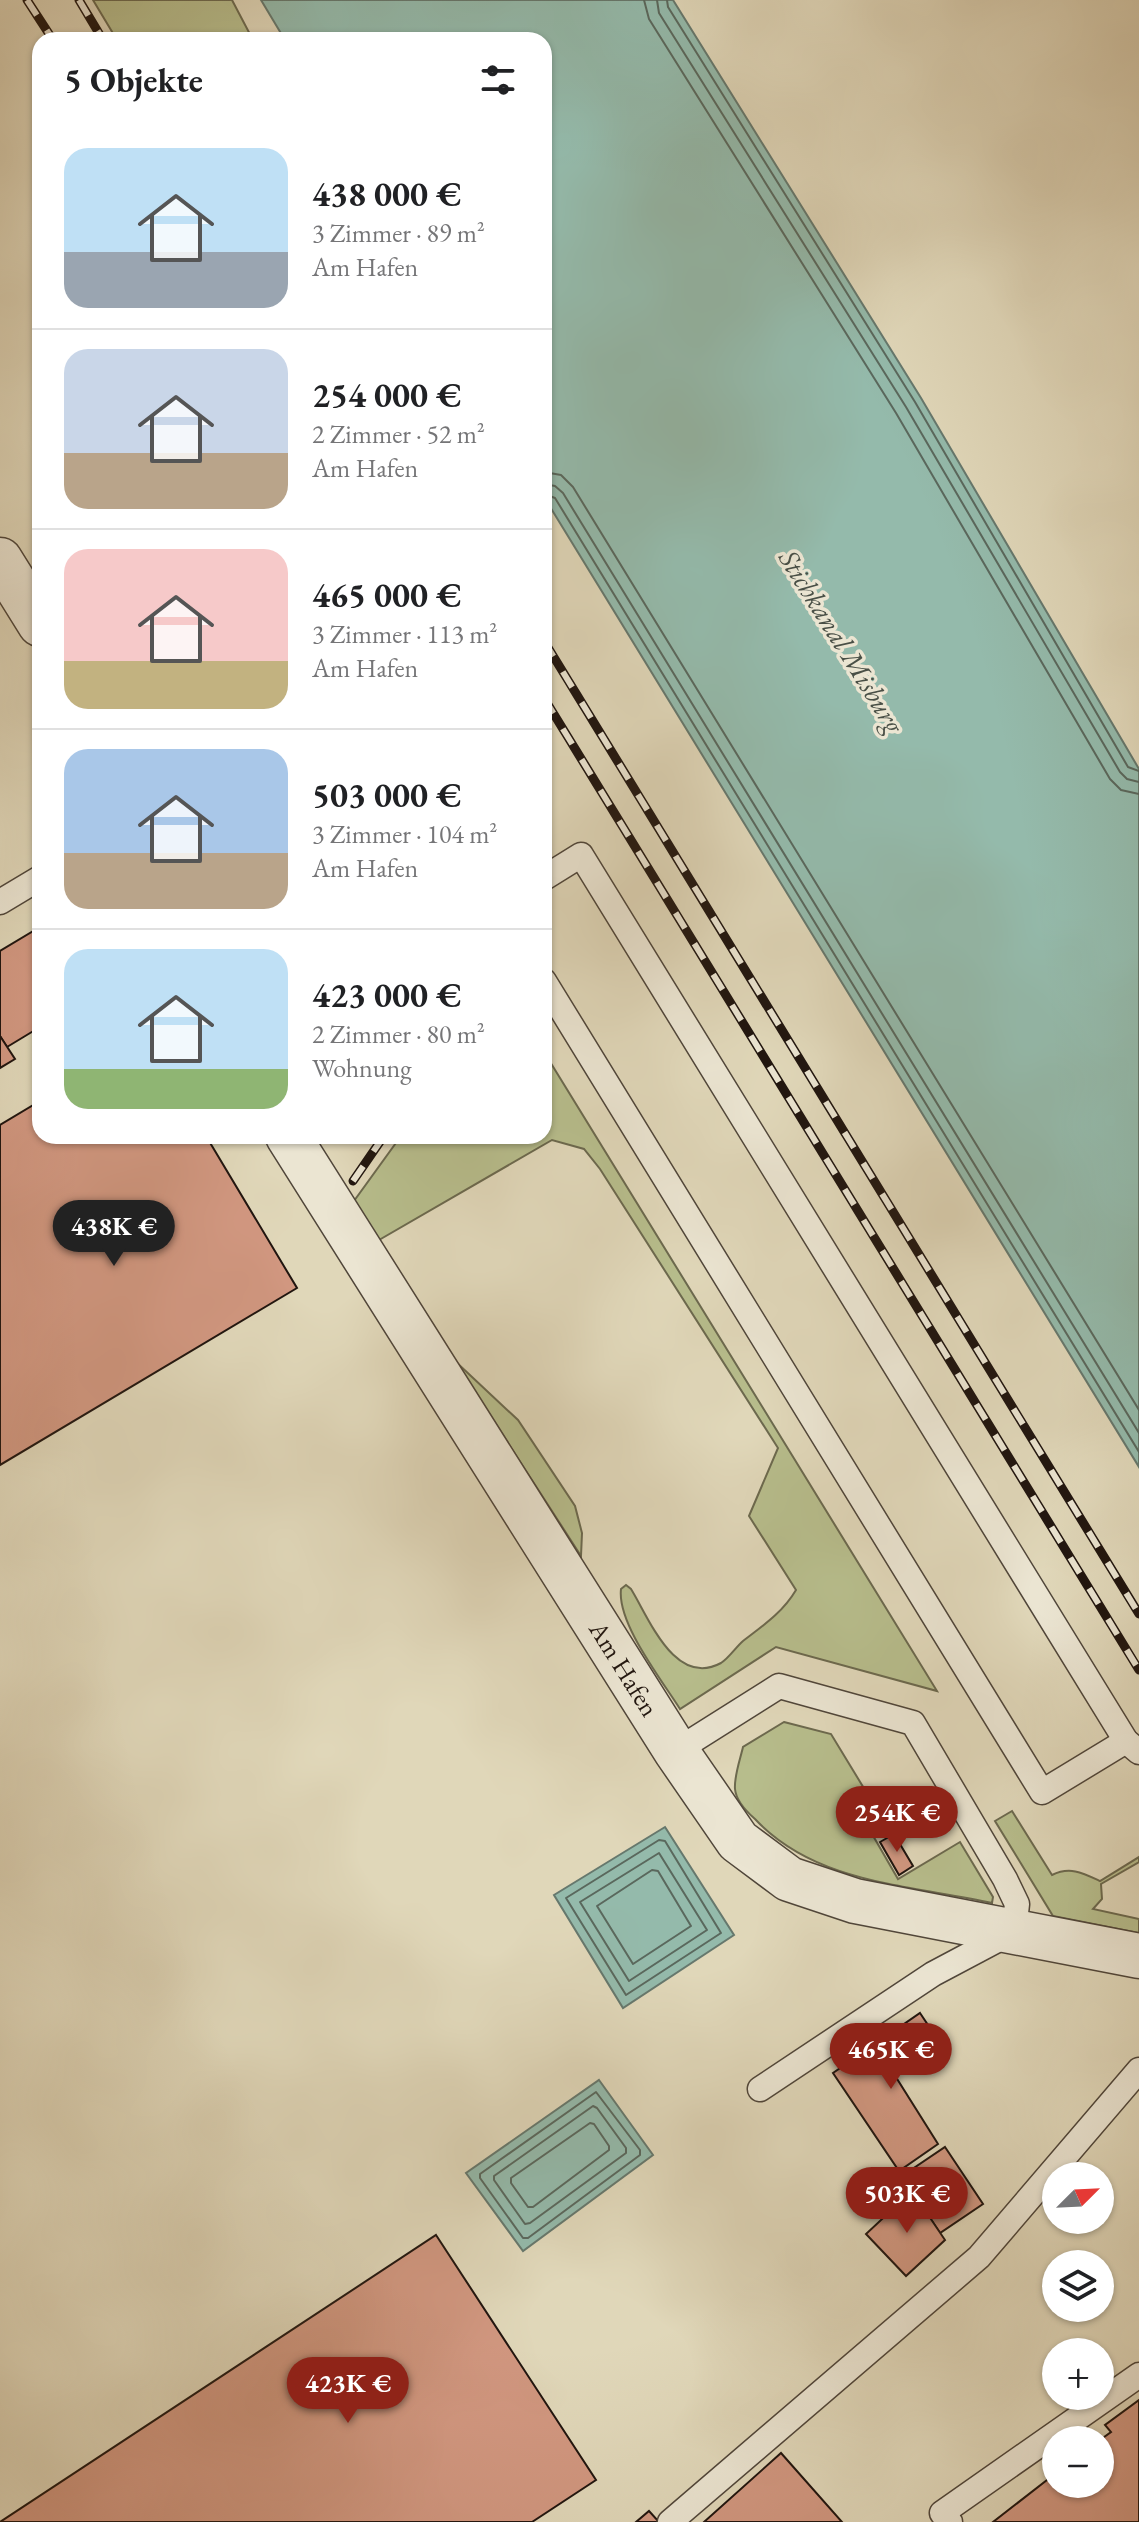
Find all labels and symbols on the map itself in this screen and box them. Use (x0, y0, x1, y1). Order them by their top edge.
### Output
water label: Stichkanal Misburg (771, 542, 914, 741)
pin: 438K € (49, 1200, 179, 1268)
street label: Am Hafen (581, 1614, 667, 1723)
pin: 254K € (832, 1786, 962, 1854)
pin: 465K € (826, 2023, 956, 2091)
north arrow (1042, 2162, 1114, 2234)
pin: 503K € (842, 2167, 972, 2235)
pin: 423K € (283, 2357, 413, 2425)

